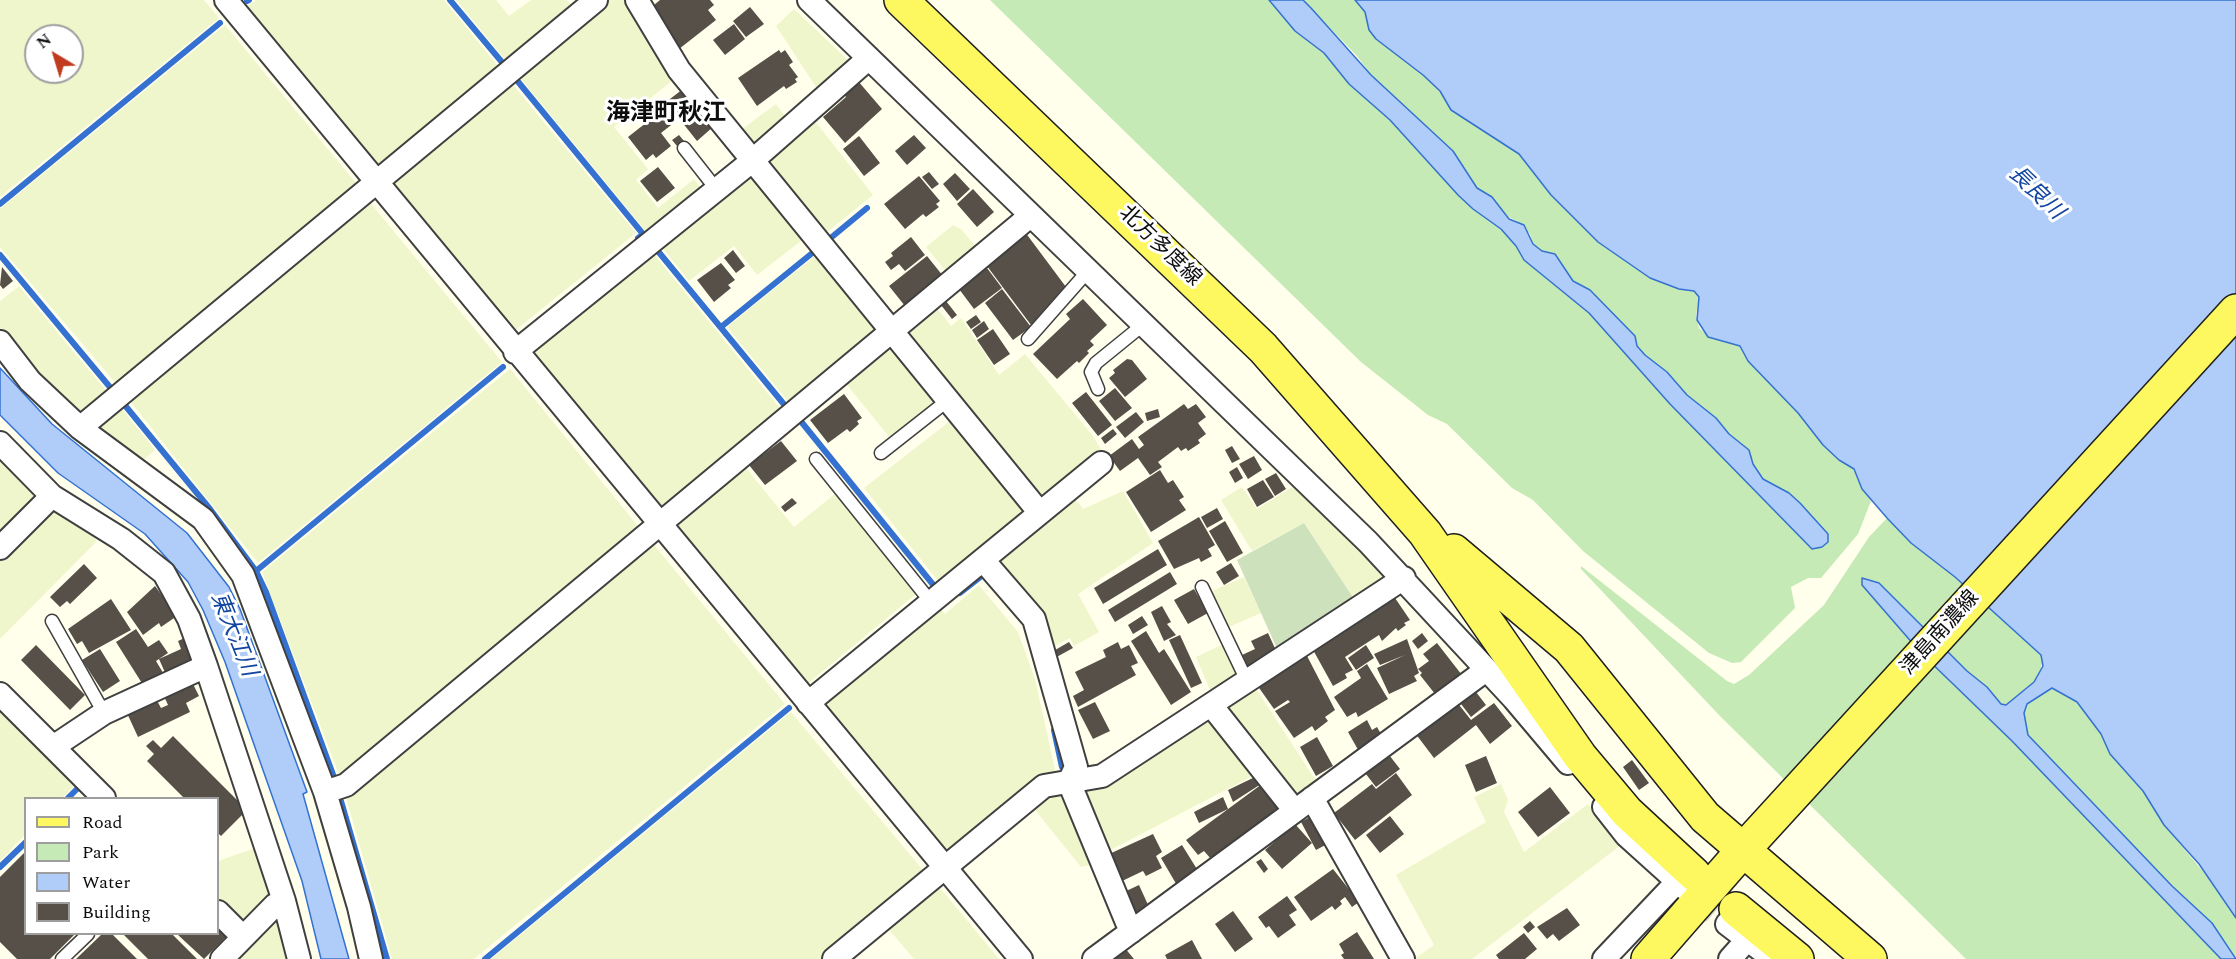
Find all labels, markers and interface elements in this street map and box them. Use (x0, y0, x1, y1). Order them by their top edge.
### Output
north arrow (24, 24, 84, 84)
text: N (32, 28, 57, 55)
district label: 海津町秋江 (606, 101, 726, 129)
water label: 長良川 (2002, 162, 2068, 226)
street label: 北方多度線 (1112, 201, 1206, 293)
street label: 津島南濃線 (1897, 587, 1985, 681)
water label: 東大江川 (203, 589, 261, 681)
legend (24, 797, 219, 935)
text: Road (82, 809, 123, 836)
text: Park (82, 839, 119, 866)
text: Water (82, 869, 130, 896)
text: Building (82, 899, 151, 926)

